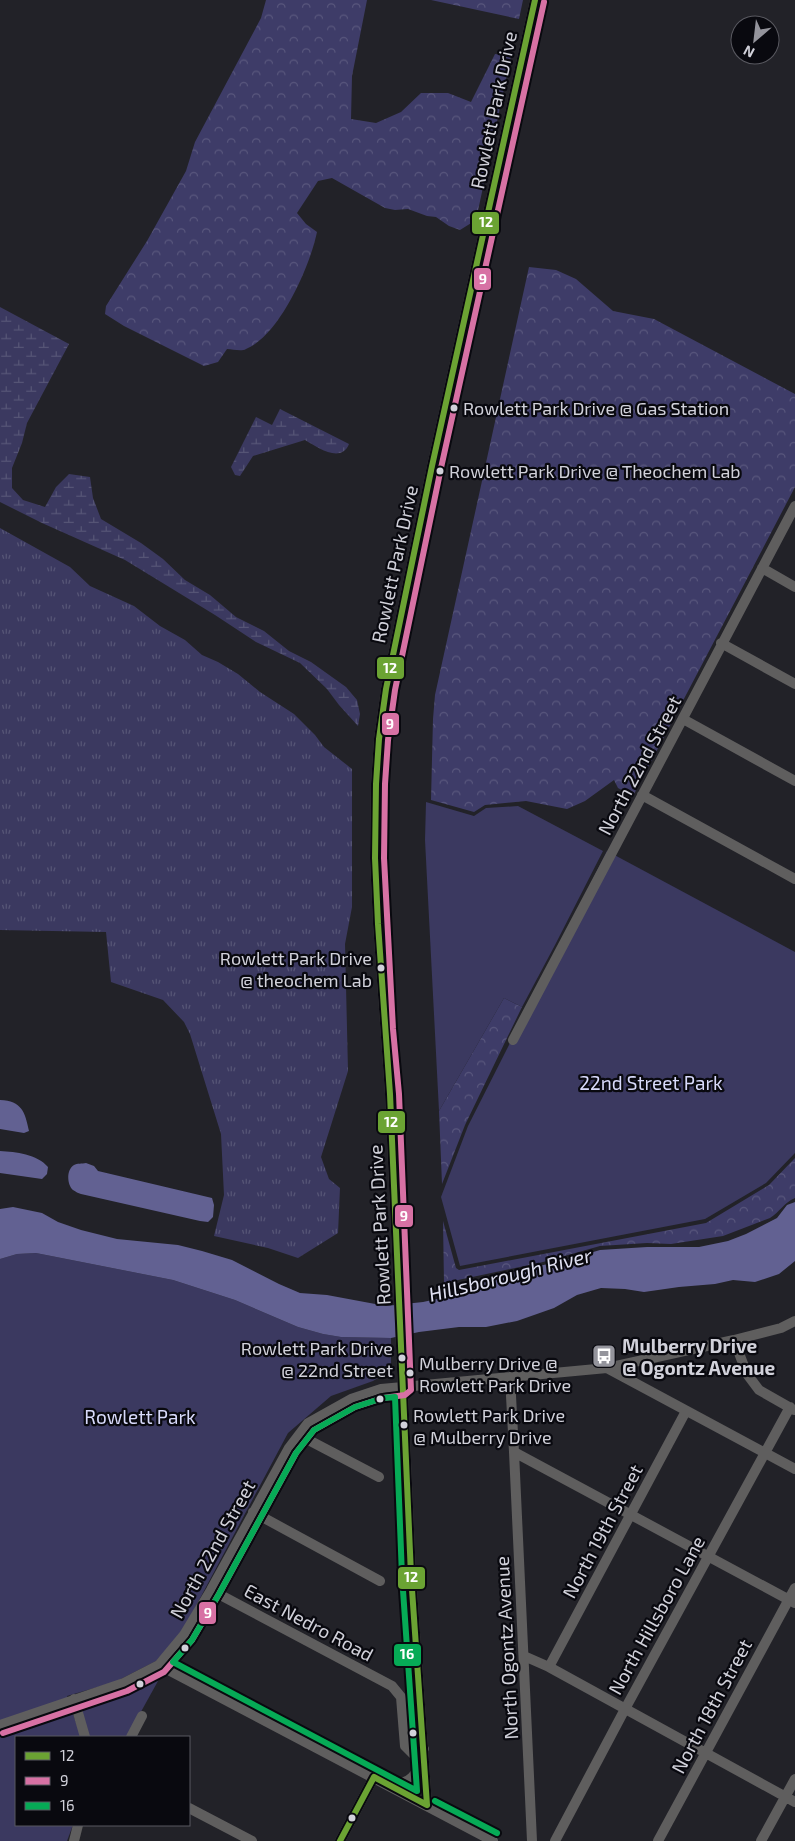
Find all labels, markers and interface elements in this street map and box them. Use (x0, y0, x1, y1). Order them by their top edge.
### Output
north arrow (730, 15, 780, 65)
street label: Rowlett Park Drive (465, 29, 521, 191)
text: N (740, 42, 757, 62)
line badge: 12 (471, 211, 500, 235)
text: 12 (479, 213, 493, 230)
line badge: 9 (473, 267, 492, 291)
text: 9 (479, 270, 487, 287)
place label: Rowlett Park Drive @ Gas Station (463, 397, 729, 419)
marker: Rowlett Park Drive @ Gas Station (449, 403, 459, 413)
place label: Rowlett Park Drive @ Theochem Lab (449, 460, 741, 482)
marker: Rowlett Park Drive @ Theochem Lab (435, 466, 445, 476)
street label: Rowlett Park Drive (366, 483, 422, 645)
line badge: 12 (376, 656, 405, 680)
text: 12 (383, 659, 397, 676)
street label: North 22nd Street (593, 691, 685, 839)
line badge: 9 (381, 712, 400, 736)
text: 9 (386, 715, 394, 732)
place label: Rowlett Park Drive @ theochem Lab (220, 947, 372, 991)
marker: Rowlett Park Drive @ theochem Lab (376, 963, 386, 973)
park label: 22nd Street Park (579, 1071, 723, 1094)
line badge: 12 (377, 1110, 406, 1134)
text: 12 (384, 1113, 398, 1130)
street label: Rowlett Park Drive (363, 1144, 395, 1306)
line badge: 9 (394, 1204, 414, 1228)
text: 9 (400, 1207, 408, 1224)
water label: Hillsborough River (426, 1242, 595, 1306)
place label: Mulberry Drive @ Ogontz Avenue (622, 1334, 776, 1379)
place label: Rowlett Park Drive @ 22nd Street (241, 1337, 393, 1381)
bus stop icon: Mulberry Drive @ Ogontz Avenue (591, 1343, 617, 1369)
place label: Mulberry Drive @ Rowlett Park Drive (419, 1352, 571, 1396)
marker: Rowlett Park Drive @ 22nd Street (397, 1353, 407, 1363)
marker: Mulberry Drive @ Rowlett Park Drive (405, 1368, 415, 1378)
unlabelled marker (375, 1394, 385, 1404)
place label: Rowlett Park Drive @ Mulberry Drive (413, 1404, 565, 1448)
park label: Rowlett Park (84, 1405, 196, 1428)
marker: Rowlett Park Drive @ Mulberry Drive (399, 1420, 409, 1430)
street label: North 19th Street (557, 1460, 647, 1602)
street label: North 22nd Street (164, 1476, 260, 1622)
street label: North Hillsboro Lane (603, 1532, 709, 1698)
street label: North Ogontz Avenue (490, 1556, 522, 1740)
line badge: 12 (397, 1566, 426, 1590)
text: 12 (404, 1568, 418, 1585)
street label: East Nedro Road (241, 1578, 377, 1666)
line badge: 9 (198, 1601, 217, 1625)
text: 9 (204, 1604, 212, 1621)
street label: North 18th Street (666, 1635, 756, 1777)
unlabelled marker (180, 1643, 190, 1653)
line badge: 16 (393, 1643, 422, 1667)
text: 16 (400, 1645, 414, 1662)
unlabelled marker (135, 1679, 145, 1689)
unlabelled marker (408, 1728, 418, 1738)
legend (15, 1736, 190, 1826)
text: 12 (60, 1746, 74, 1764)
text: 9 (60, 1771, 69, 1789)
text: 16 (60, 1796, 75, 1814)
unlabelled marker (347, 1813, 357, 1823)

